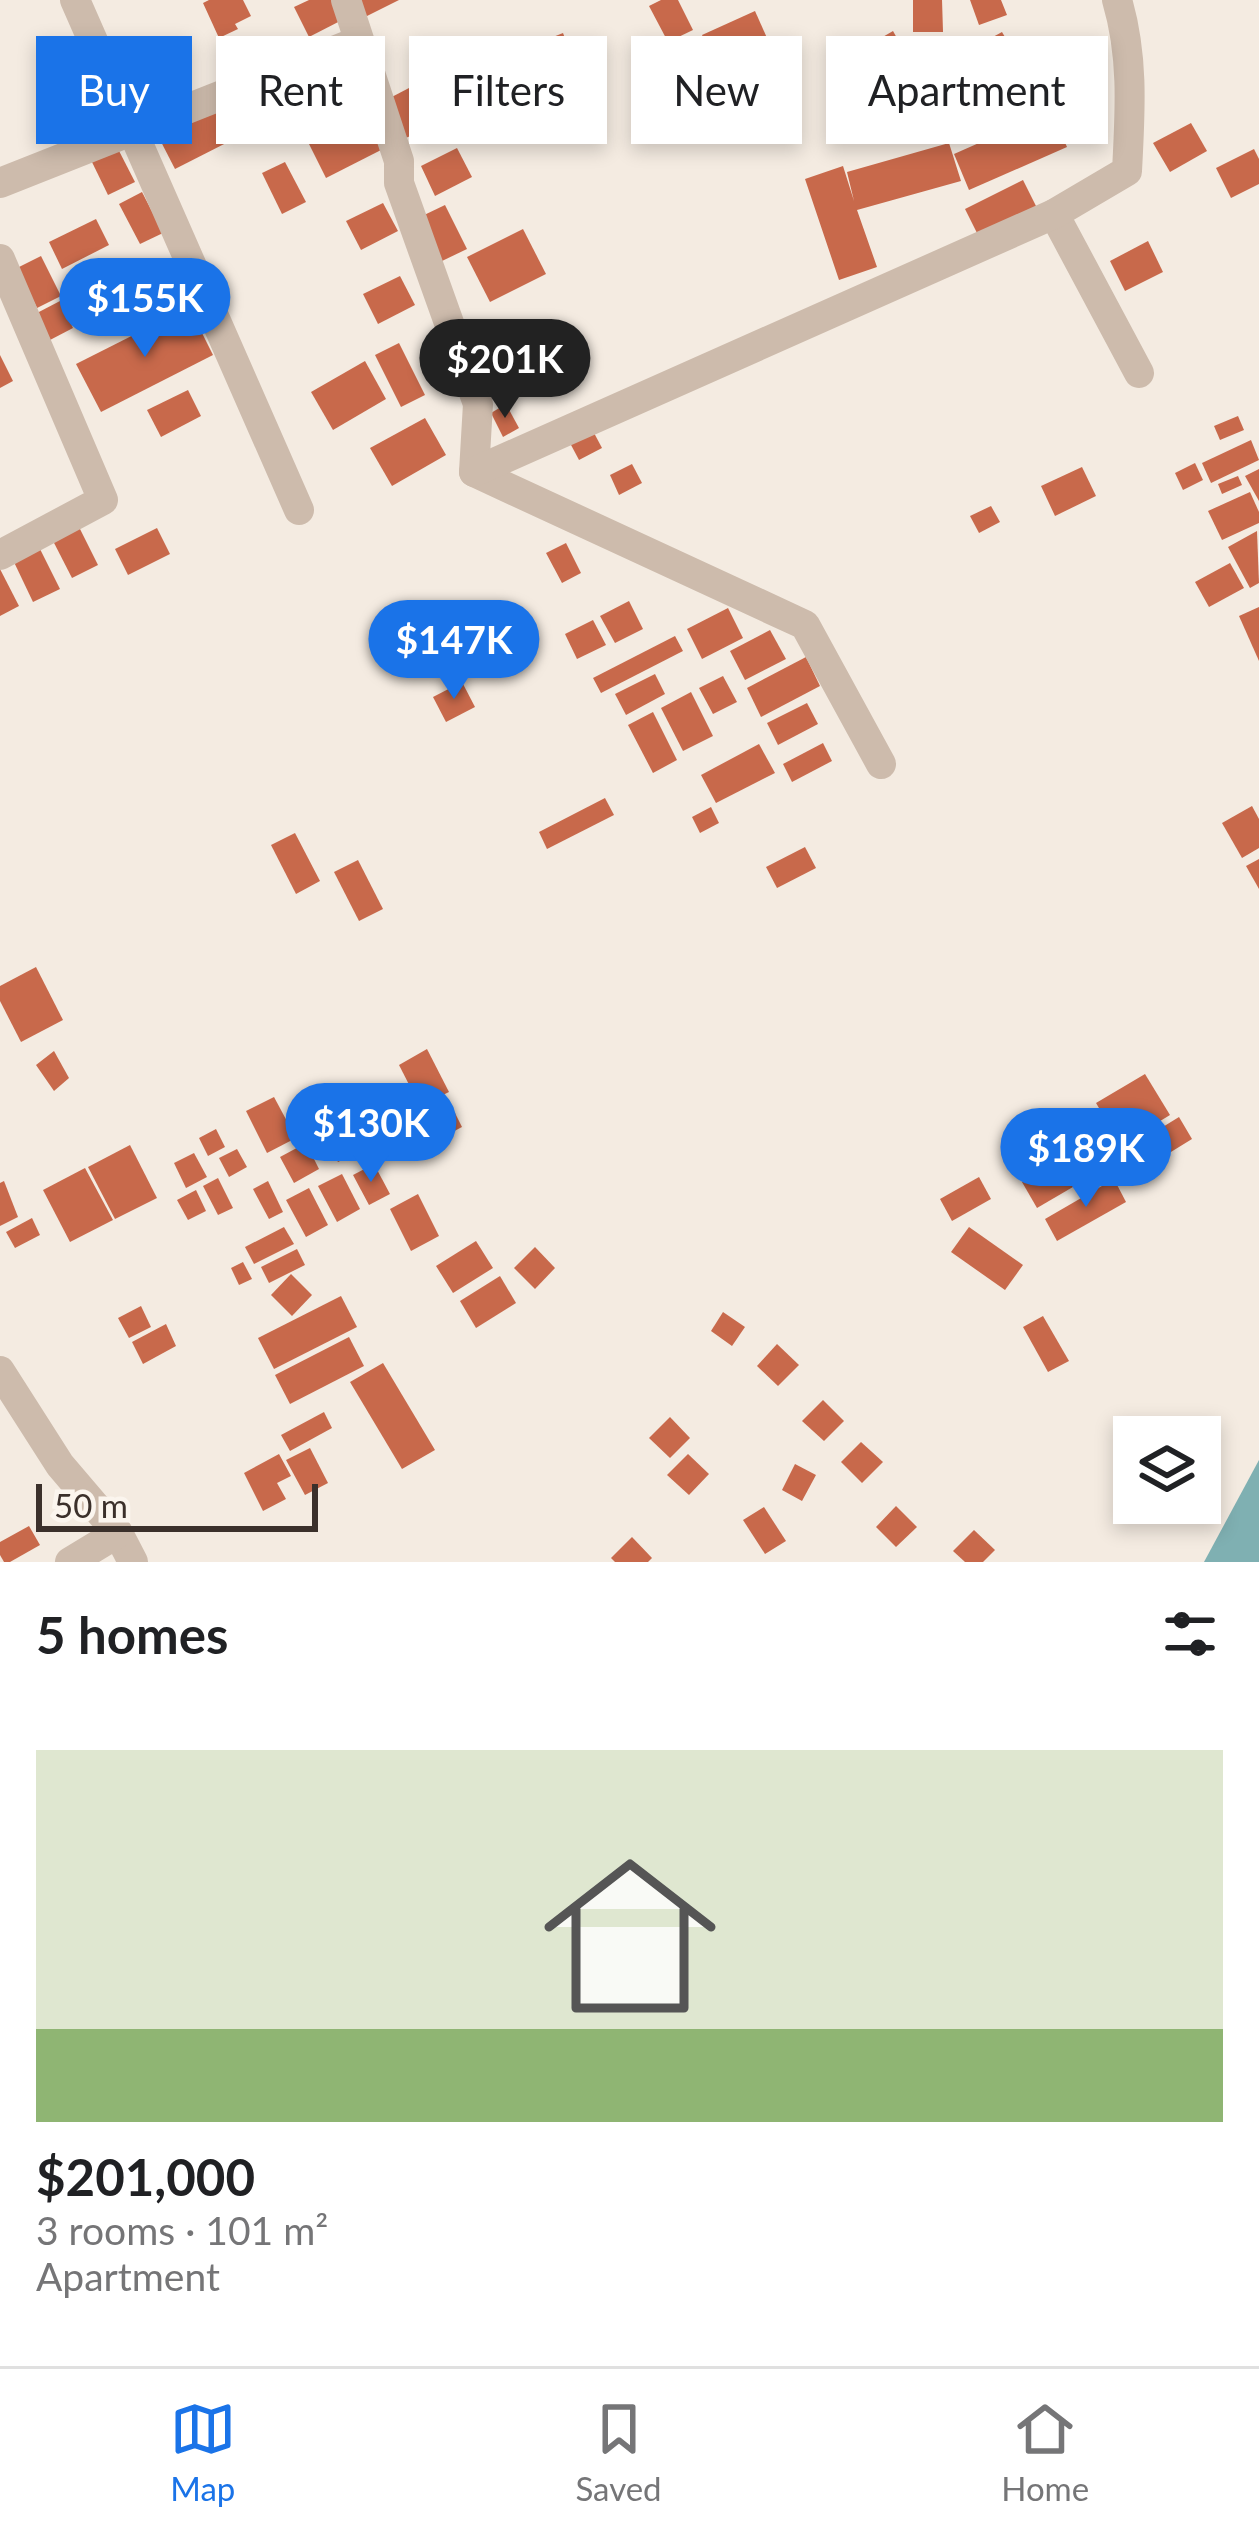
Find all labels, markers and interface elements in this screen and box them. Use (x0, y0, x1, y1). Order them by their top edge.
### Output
chip: Buy (36, 36, 192, 144)
chip: Rent (216, 36, 385, 144)
chip: Filters (409, 36, 607, 144)
chip: New (631, 36, 802, 144)
chip: Apartment (826, 36, 1108, 144)
pin: $155K (61, 258, 229, 360)
text: $155K (86, 274, 204, 320)
pin: $201K (421, 319, 589, 421)
text: $201K (446, 335, 564, 381)
pin: $147K (370, 600, 538, 702)
text: $147K (395, 616, 513, 662)
pin: $130K (287, 1083, 455, 1185)
text: $130K (312, 1099, 430, 1145)
pin: $189K (1002, 1108, 1170, 1210)
text: $189K (1027, 1124, 1145, 1170)
map controls (1113, 1416, 1221, 1524)
button: layers (1113, 1416, 1221, 1524)
scale bar (36, 1478, 318, 1531)
text: 50 m (54, 1485, 128, 1525)
icon: filters (1157, 1601, 1223, 1667)
text: 5 homes (36, 1604, 228, 1665)
icon: home (522, 1828, 738, 2044)
text: $201,000 (36, 2146, 255, 2207)
text: 3 rooms · 101 m² (36, 2207, 328, 2253)
text: Apartment (36, 2253, 220, 2299)
tab: Map (170, 2396, 236, 2508)
tab: Saved (575, 2396, 662, 2508)
tab: Home (1001, 2396, 1089, 2508)

